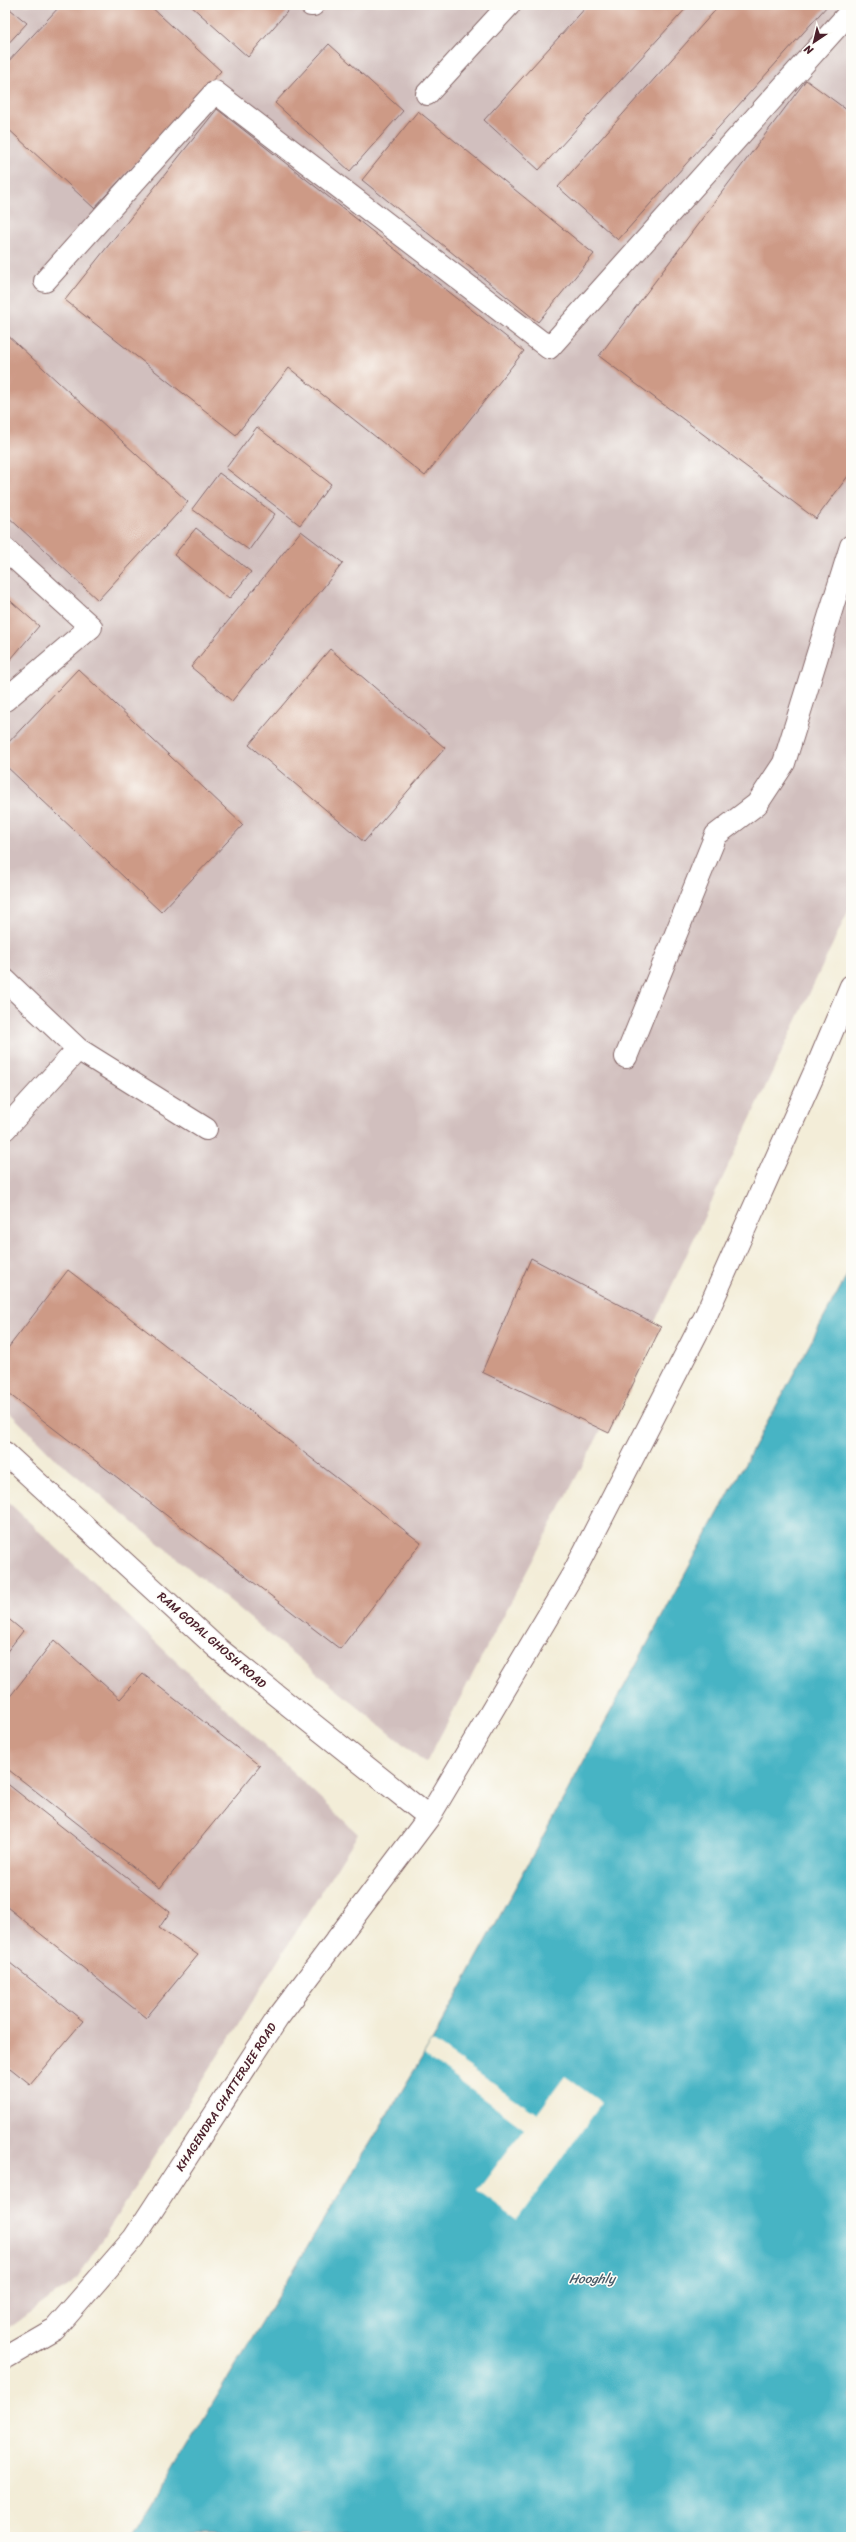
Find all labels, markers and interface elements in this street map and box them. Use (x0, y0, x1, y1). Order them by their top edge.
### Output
north arrow (794, 22, 834, 62)
text: N (800, 40, 818, 60)
street label: RAM GOPAL GHOSH ROAD (152, 1586, 272, 1695)
street label: KHAGENDRA CHATTERJEE ROAD (169, 2017, 283, 2176)
water label: Hooghly (569, 2267, 617, 2290)

